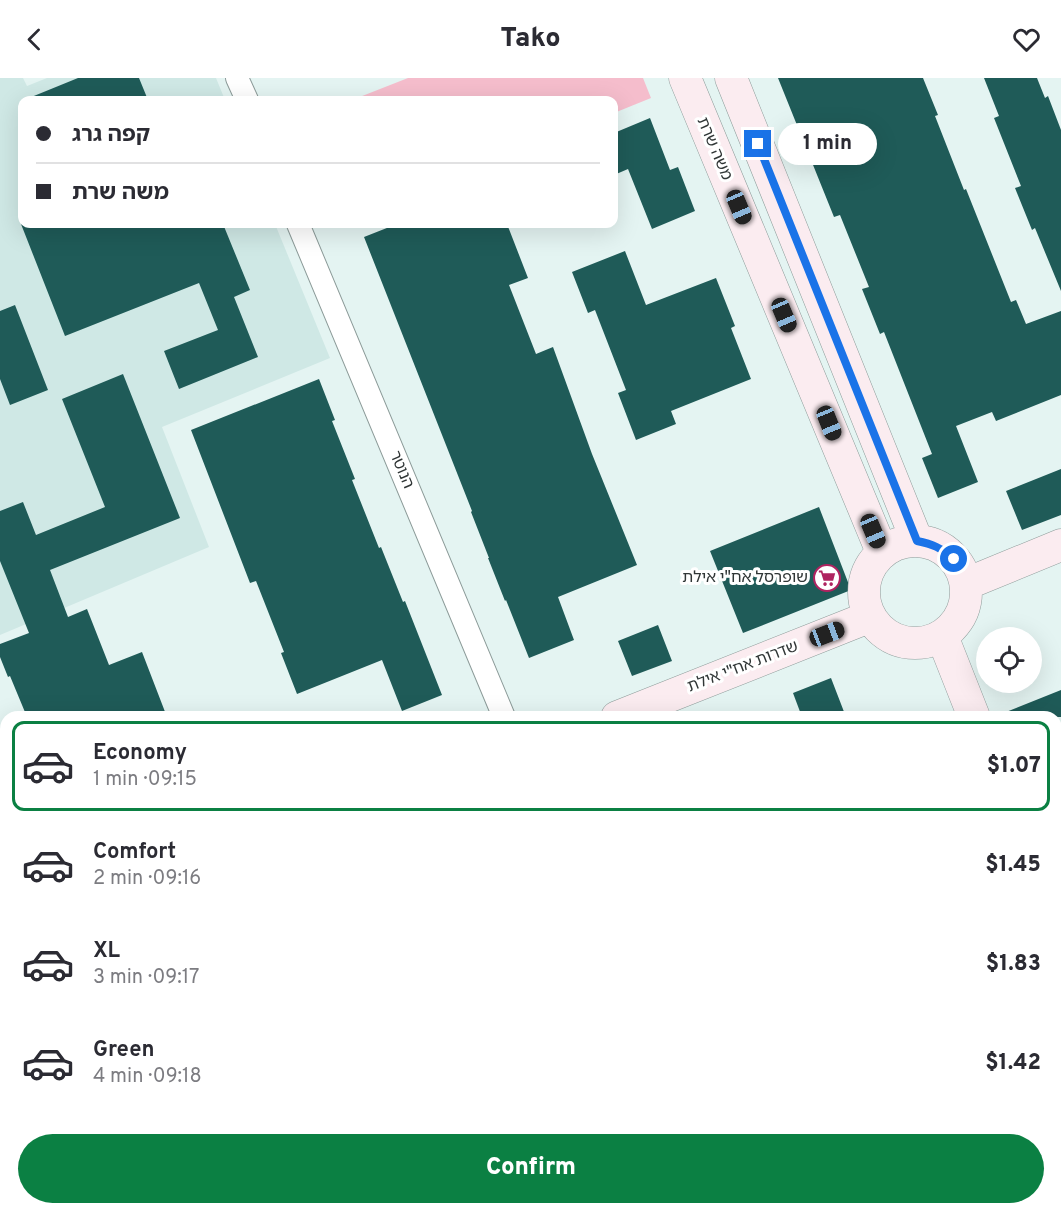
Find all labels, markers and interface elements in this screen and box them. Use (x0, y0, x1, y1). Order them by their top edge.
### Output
text: Tako (500, 22, 561, 56)
icon: back (18, 23, 51, 56)
icon: heart (1010, 23, 1043, 56)
street label: משה שרת (692, 114, 736, 184)
text: קפה גרג (72, 122, 150, 149)
callout: 1 min (779, 123, 878, 165)
route end (744, 130, 771, 157)
text: 1 min (803, 131, 852, 157)
text: משה שרת (72, 180, 169, 207)
car (724, 187, 754, 227)
car (769, 295, 799, 335)
car (814, 403, 844, 443)
street label: הנוטר (384, 448, 418, 492)
car (858, 511, 888, 551)
route start (940, 545, 967, 572)
supermarket icon: שופרסל אח"י אילת (812, 563, 842, 593)
place label: שופרסל אח"י אילת (682, 568, 808, 588)
car (807, 619, 847, 649)
map controls (976, 627, 1042, 693)
button: locate (976, 627, 1042, 693)
street label: שדרות אח"י אילת (685, 637, 801, 697)
icon: car (21, 739, 75, 793)
text: Economy (93, 740, 187, 767)
text: $1.07 (987, 753, 1041, 780)
text: 1 min · 09:15 (93, 767, 197, 793)
icon: car (21, 838, 75, 892)
text: Comfort (93, 839, 176, 866)
text: $1.45 (985, 852, 1041, 879)
text: 2 min · 09:16 (93, 866, 201, 892)
icon: car (21, 937, 75, 991)
text: XL (93, 938, 120, 965)
text: $1.83 (986, 951, 1041, 978)
text: 3 min · 09:17 (93, 965, 200, 991)
icon: car (21, 1036, 75, 1090)
text: Green (93, 1037, 155, 1064)
text: $1.42 (985, 1050, 1041, 1077)
text: 4 min · 09:18 (93, 1064, 202, 1090)
button: Confirm (18, 1134, 1044, 1203)

